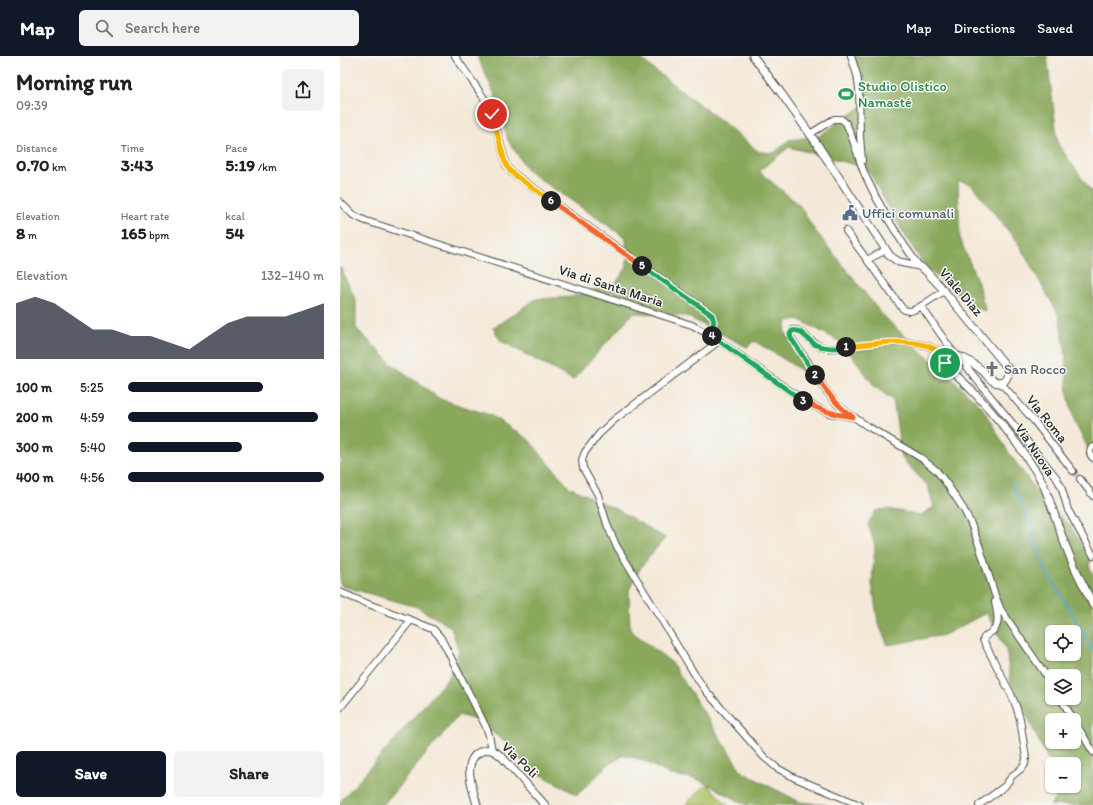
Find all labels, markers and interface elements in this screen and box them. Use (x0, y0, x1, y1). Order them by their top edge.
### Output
search box (79, 10, 359, 46)
text: Map (20, 17, 55, 40)
icon: search (93, 17, 115, 39)
text: Search here (125, 19, 200, 37)
text: Map (906, 20, 932, 37)
text: Directions (954, 20, 1015, 37)
text: Saved (1037, 20, 1073, 37)
text: Morning run (16, 69, 132, 96)
button: share (282, 69, 324, 111)
place label: Studio Olistico Namasté (858, 78, 947, 111)
sports icon: Studio Olistico Namasté (837, 85, 855, 103)
pin (475, 97, 509, 131)
text: 09:39 (16, 98, 48, 113)
icon: check (481, 103, 503, 125)
text: Distance (16, 142, 57, 155)
text: Time (121, 142, 144, 155)
text: Pace (225, 142, 247, 155)
text: 0.70 (16, 155, 50, 175)
text: 3:43 (121, 155, 154, 175)
text: 5:19 (225, 155, 255, 175)
text: km (50, 161, 67, 174)
text: /km (255, 161, 277, 174)
pin: 6 (541, 191, 561, 211)
text: 6 (548, 194, 554, 207)
public building icon: Uffici comunali (841, 204, 859, 222)
place label: Uffici comunali (862, 205, 954, 222)
text: Elevation (16, 210, 60, 223)
text: Heart rate (121, 210, 169, 223)
text: kcal (225, 210, 245, 223)
text: 8 (16, 223, 25, 243)
text: 165 (121, 223, 146, 243)
text: 54 (225, 223, 244, 243)
text: m (25, 229, 37, 242)
text: bpm (146, 229, 169, 242)
pin: 5 (632, 256, 652, 276)
text: 5 (639, 259, 645, 272)
street label: Via di Santa Maria (557, 261, 665, 311)
street label: Viale Diaz (935, 264, 987, 320)
text: Elevation (16, 268, 68, 283)
text: 132–140 m (261, 268, 324, 283)
pin: 4 (702, 326, 722, 346)
text: 4 (709, 329, 715, 342)
pin: 1 (836, 337, 856, 357)
text: 1 (843, 340, 849, 353)
pin (928, 346, 962, 380)
icon: arrive (934, 352, 956, 374)
church icon: San Rocco (983, 360, 1001, 378)
place label: San Rocco (1004, 361, 1066, 378)
pin: 2 (805, 365, 825, 385)
text: 2 (812, 368, 818, 381)
text: 100 m (16, 380, 52, 395)
text: 5:25 (80, 380, 104, 395)
pin: 3 (793, 391, 813, 411)
street label: Via Roma (1023, 392, 1072, 447)
text: 3 (800, 394, 806, 407)
text: 200 m (16, 410, 53, 425)
text: 4:59 (80, 410, 105, 425)
street label: Via Nuova (1011, 421, 1059, 480)
text: 300 m (16, 440, 53, 455)
text: 5:40 (80, 440, 106, 455)
text: 400 m (16, 470, 54, 485)
text: 4:56 (80, 470, 105, 485)
map controls (1045, 625, 1081, 793)
button: locate (1045, 625, 1081, 661)
button: layers (1045, 669, 1081, 705)
button: + (1045, 713, 1081, 749)
street label: Via Poli (498, 738, 542, 782)
button: Save (16, 751, 166, 797)
button: Share (174, 751, 324, 797)
button: − (1045, 757, 1081, 793)

